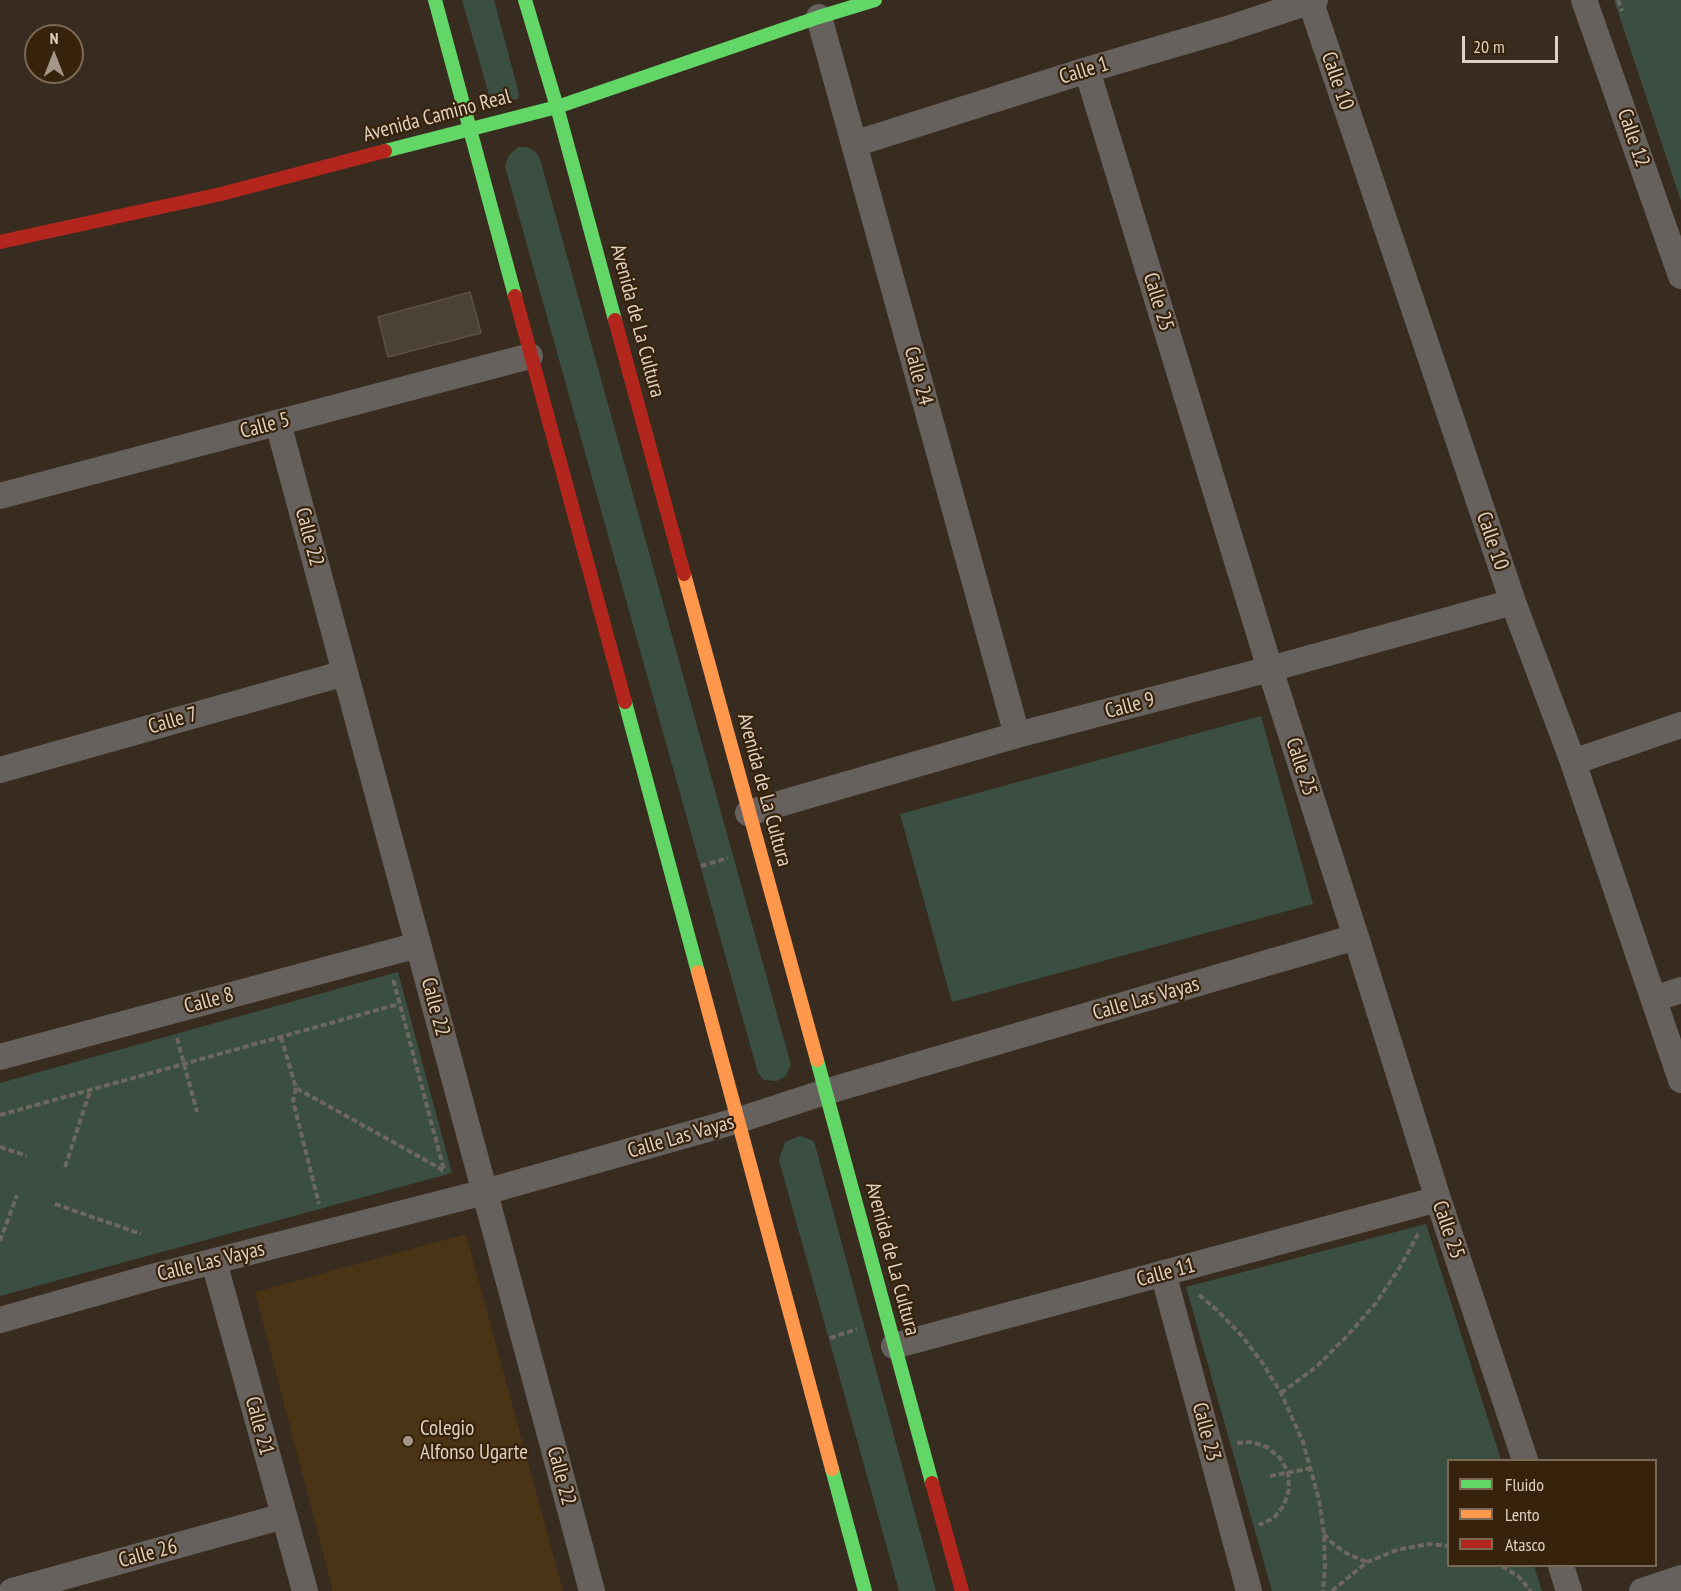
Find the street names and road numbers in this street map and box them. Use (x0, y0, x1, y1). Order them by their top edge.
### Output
street label: Calle 10 (1315, 49, 1359, 113)
street label: Calle 1 (1056, 52, 1112, 90)
street label: Avenida Camino Real (360, 84, 514, 148)
street label: Calle 12 (1611, 106, 1655, 170)
street label: Avenida de La Cultura (604, 242, 670, 400)
street label: Calle 25 (1137, 270, 1179, 334)
street label: Calle 24 (898, 344, 938, 408)
street label: Calle 5 (238, 407, 292, 445)
street label: Calle 22 (289, 505, 329, 569)
street label: Calle 10 (1470, 509, 1514, 573)
street label: Calle 9 (1103, 687, 1157, 725)
street label: Calle 7 (145, 702, 201, 740)
street label: Avenida de La Cultura (731, 711, 797, 869)
street label: Calle 25 (1280, 735, 1322, 799)
street label: Calle Las Vayas (1090, 972, 1202, 1026)
street label: Calle 22 (415, 975, 455, 1039)
street label: Calle 8 (182, 982, 236, 1020)
street label: Calle Las Vayas (625, 1110, 737, 1164)
street label: Avenida de La Cultura (859, 1180, 925, 1338)
street label: Calle 25 (1426, 1198, 1470, 1262)
street label: Calle Las Vayas (155, 1237, 267, 1287)
street label: Calle 11 (1134, 1253, 1198, 1293)
street label: Calle 21 (239, 1394, 279, 1458)
street label: Calle 23 (1186, 1400, 1226, 1464)
street label: Calle 22 (541, 1444, 581, 1508)
street label: Calle 26 (116, 1534, 180, 1574)

